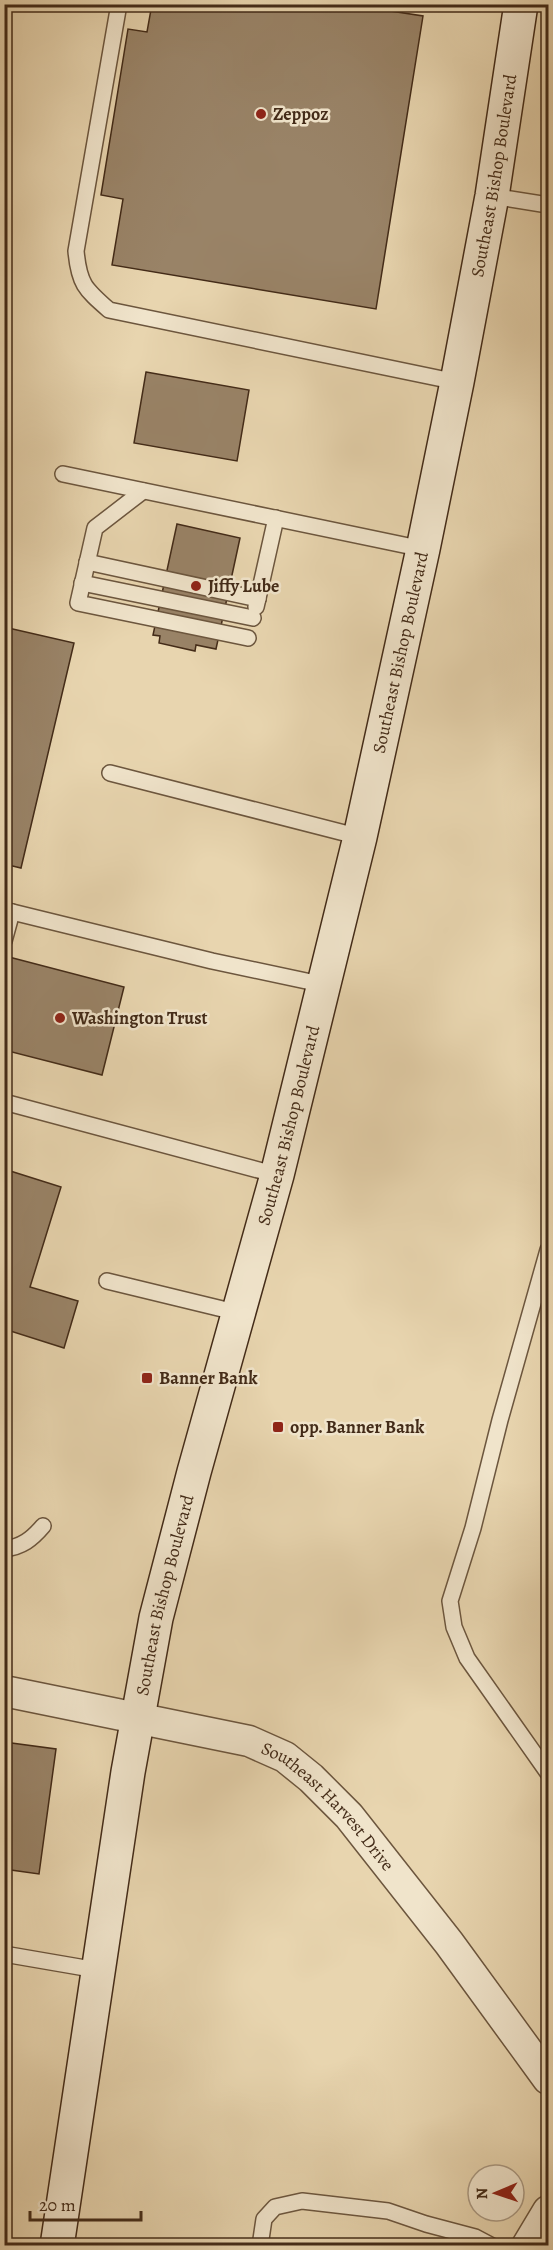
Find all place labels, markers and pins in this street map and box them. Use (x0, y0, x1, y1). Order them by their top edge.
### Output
place label: Zeppoz (273, 102, 328, 126)
marker: Zeppoz (254, 107, 268, 121)
place label: Jiffy Lube (208, 574, 279, 598)
marker: Jiffy Lube (189, 579, 203, 593)
place label: Washington Trust (71, 1006, 207, 1030)
marker: Washington Trust (53, 1011, 67, 1025)
place label: Banner Bank (159, 1366, 258, 1390)
marker: Banner Bank (140, 1371, 154, 1385)
place label: opp. Banner Bank (290, 1415, 425, 1439)
marker: opp. Banner Bank (271, 1420, 285, 1434)

